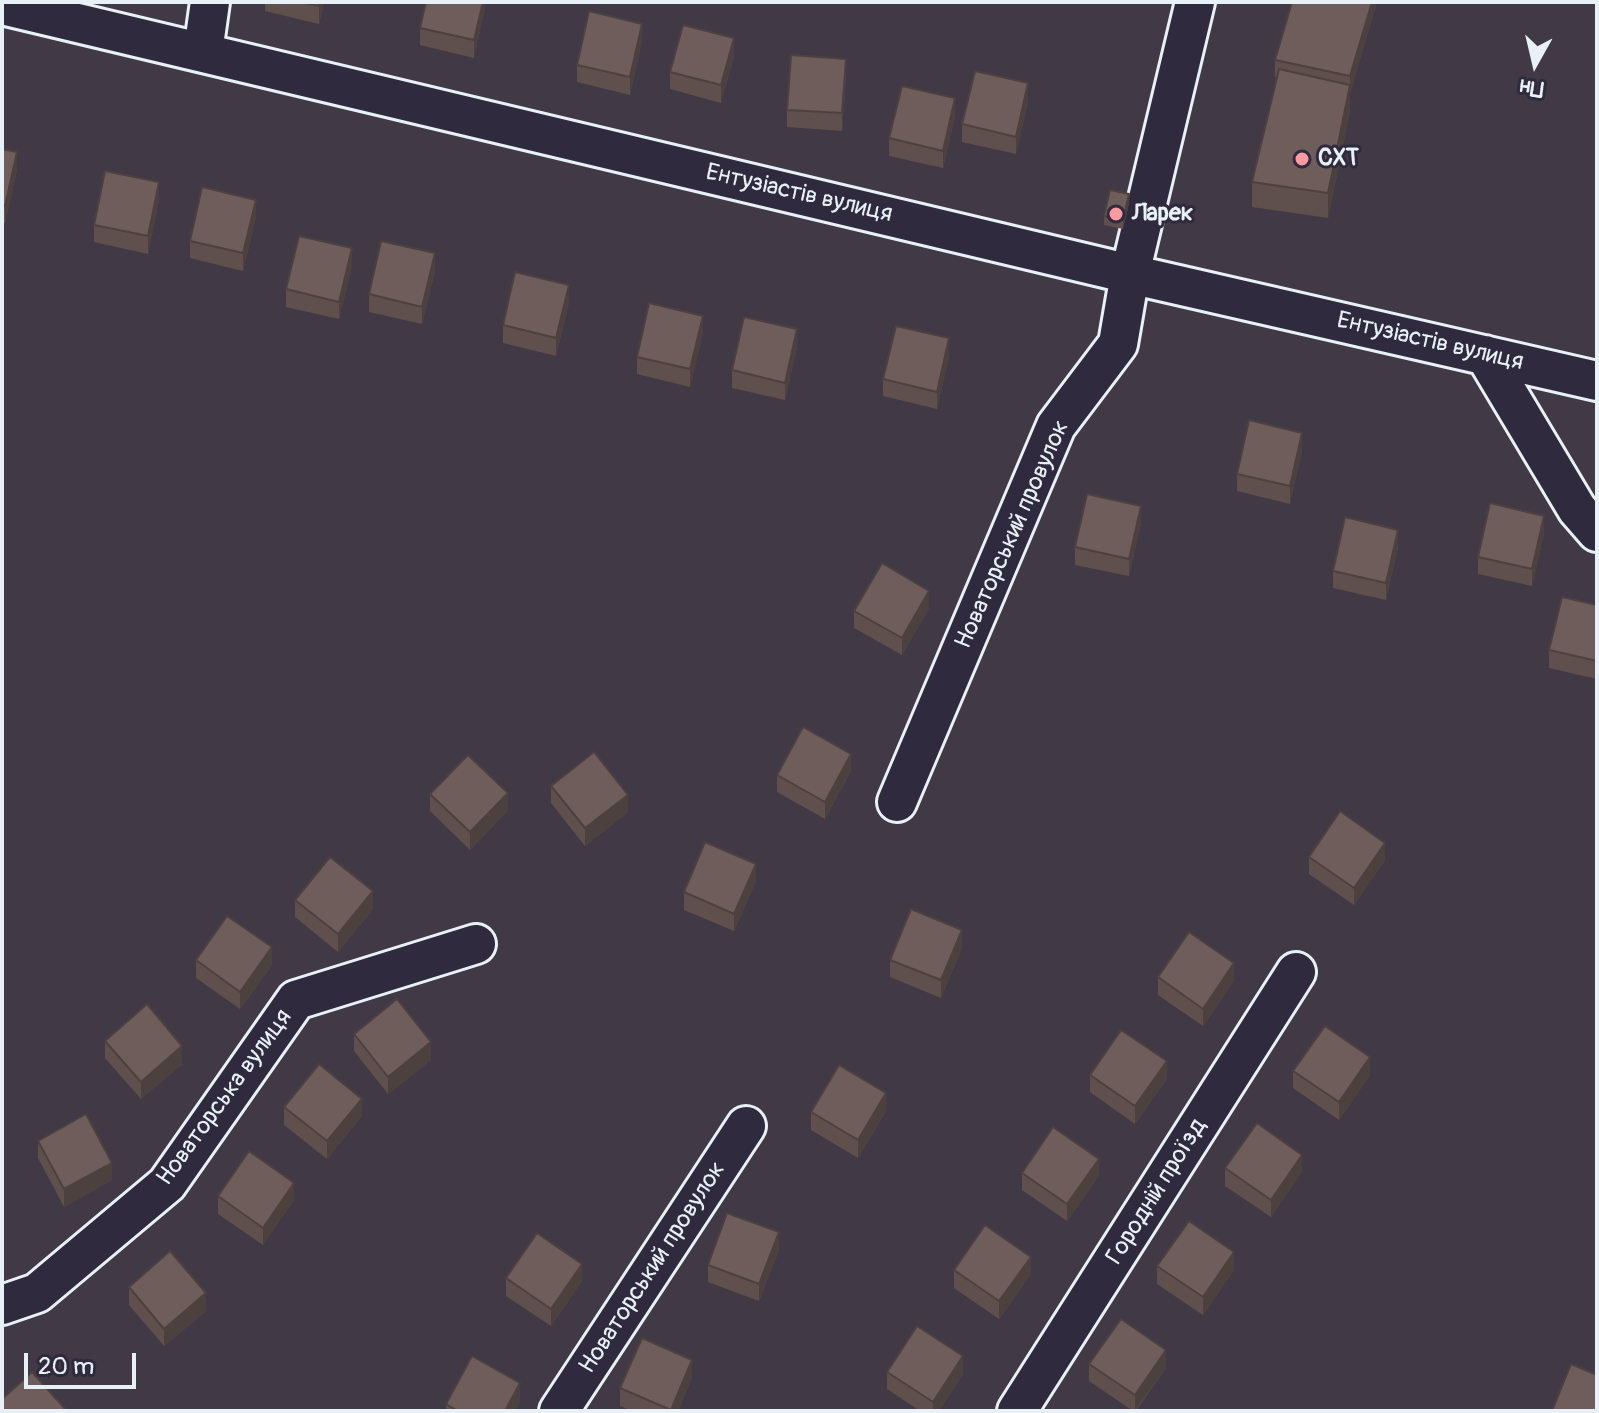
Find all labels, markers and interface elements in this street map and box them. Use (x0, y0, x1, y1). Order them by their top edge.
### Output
north arrow (1495, 24, 1575, 104)
text: Пн (1518, 72, 1546, 103)
place label: СХТ (1318, 145, 1359, 173)
marker: СХТ (1293, 150, 1311, 168)
street label: Ентузіастів вулиця (703, 159, 895, 229)
place label: Ларек (1132, 200, 1193, 228)
marker: Ларек (1107, 205, 1125, 223)
street label: Ентузіастів вулиця (1334, 307, 1526, 377)
street label: Новаторський провулок (950, 416, 1076, 654)
street label: Новаторська вулиця (151, 1004, 299, 1192)
street label: Городній проїзд (1101, 1114, 1213, 1270)
street label: Новаторський провулок (574, 1157, 732, 1379)
scale bar (28, 1337, 140, 1387)
text: 20 m (38, 1352, 94, 1381)

